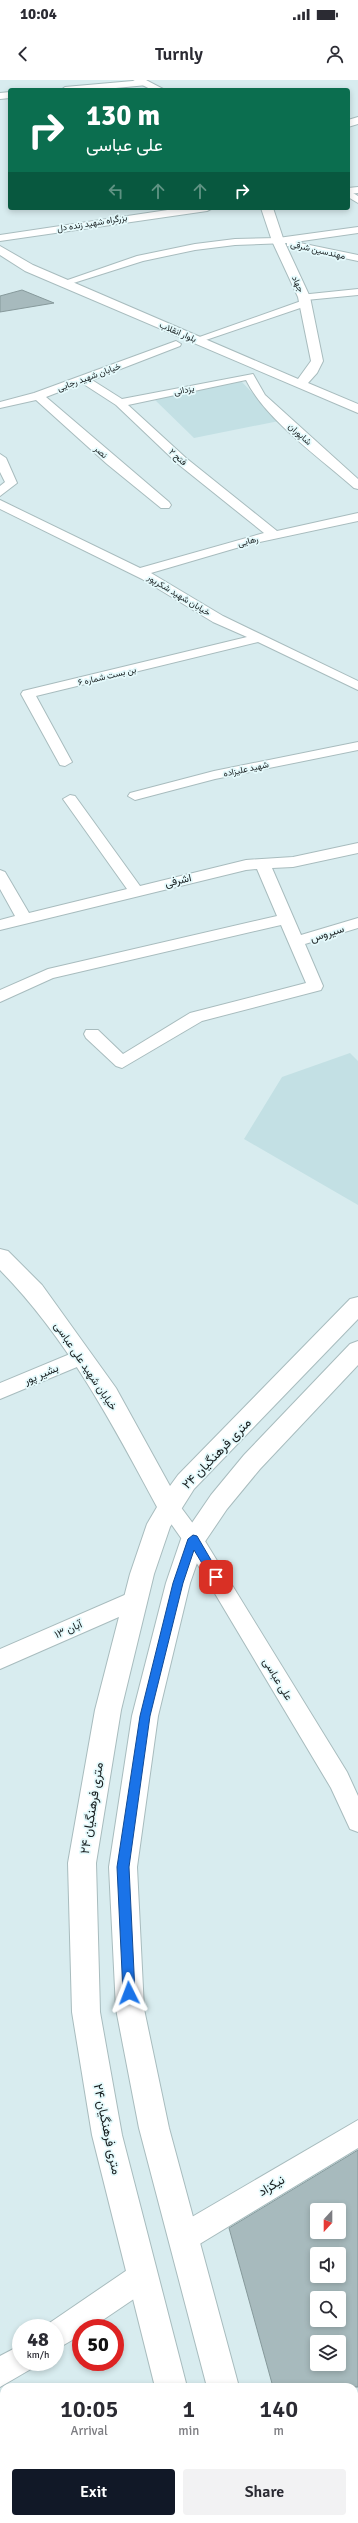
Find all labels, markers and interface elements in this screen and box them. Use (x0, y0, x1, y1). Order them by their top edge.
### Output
text: 10:04 (20, 5, 57, 23)
icon: back (12, 43, 34, 65)
text: Turnly (155, 43, 203, 65)
icon: person (324, 43, 346, 65)
text: 130 m (86, 99, 160, 133)
icon: right (20, 104, 72, 156)
text: علی عباسی (86, 134, 163, 156)
icon: left (105, 180, 127, 202)
icon: ahead (147, 180, 169, 202)
icon: ahead (189, 180, 211, 202)
icon: right (231, 180, 253, 202)
street label: بزرگراه شهید زنده دل (56, 212, 128, 234)
street label: مهندسین شرقی (289, 239, 347, 262)
street label: جهاد (289, 274, 306, 294)
street label: بلوار انقلاب (158, 320, 198, 345)
street label: خیابان شهید رجایی (56, 361, 123, 394)
street label: یزدانی (173, 383, 195, 398)
street label: شاپوران (286, 421, 314, 448)
street label: نصر (91, 443, 110, 461)
street label: فتح ۲ (166, 447, 189, 468)
street label: رهایی (237, 534, 260, 549)
street label: خیابان شهید شکرپور (144, 572, 212, 619)
street label: بن بست شماره ۶ (77, 664, 138, 689)
street label: شهید علیزاده (222, 759, 270, 780)
street label: اشرفی (164, 871, 193, 890)
street label: سیروس (309, 922, 346, 945)
street label: خیابان شهید علی عباسی (51, 1320, 120, 1413)
street label: بشیر پور (21, 1361, 61, 1389)
street label: ۲۴ متری فرهنگیان (179, 1415, 255, 1493)
pin (199, 1560, 233, 1594)
icon: arrive (205, 1566, 227, 1588)
street label: ۱۳ آبان (52, 1617, 85, 1641)
street label: علی عباسی (260, 1656, 295, 1703)
street label: ۲۴ متری فرهنگیان (77, 1761, 107, 1855)
position arrow (108, 1972, 150, 2014)
street label: ۲۴ متری فرهنگیان (90, 2082, 124, 2176)
street label: نیکزاد (255, 2172, 288, 2200)
north arrow (310, 2203, 346, 2239)
map controls (310, 2203, 346, 2371)
button: sound (310, 2247, 346, 2283)
button: search (310, 2291, 346, 2327)
speed limit sign: 50 (72, 2319, 124, 2371)
text: 48 (27, 2327, 49, 2352)
button: layers (310, 2335, 346, 2371)
text: km/h (27, 2349, 49, 2361)
text: 10:05 (60, 2394, 118, 2424)
text: 1 (182, 2394, 195, 2424)
text: 140 (259, 2394, 298, 2424)
text: Arrival (70, 2423, 108, 2439)
text: min (178, 2423, 199, 2439)
text: m (273, 2423, 284, 2439)
button: Exit (12, 2469, 175, 2515)
button: Share (183, 2469, 346, 2515)

